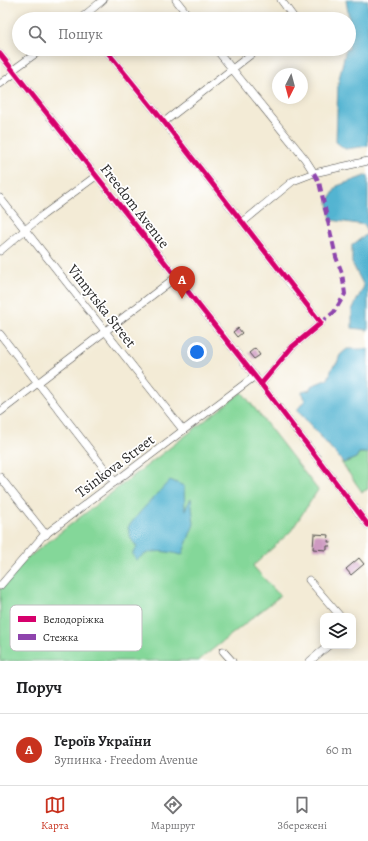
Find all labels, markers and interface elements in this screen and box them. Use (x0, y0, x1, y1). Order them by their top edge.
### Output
search box (12, 12, 356, 56)
icon: search (26, 23, 48, 45)
text: Пошук (58, 24, 103, 44)
north arrow (272, 68, 308, 104)
street label: Freedom Avenue (96, 160, 174, 253)
street label: Vinnytska Street (63, 259, 141, 352)
pin: A (169, 266, 195, 299)
your location (187, 342, 207, 362)
street label: Tsinkova Street (72, 430, 158, 502)
legend (10, 605, 142, 651)
text: Велодоріжка (43, 612, 105, 627)
map controls (320, 613, 356, 649)
button: layers (320, 613, 356, 649)
text: Стежка (43, 630, 79, 645)
text: Поруч (16, 676, 62, 699)
text: Героїв України (54, 731, 151, 751)
text: A (25, 741, 33, 758)
text: 60 m (326, 741, 352, 758)
text: Зупинка · Freedom Avenue (54, 751, 198, 768)
tab: Карта (41, 794, 69, 833)
tab: Маршрут (151, 794, 195, 833)
tab: Збережені (277, 794, 327, 833)

